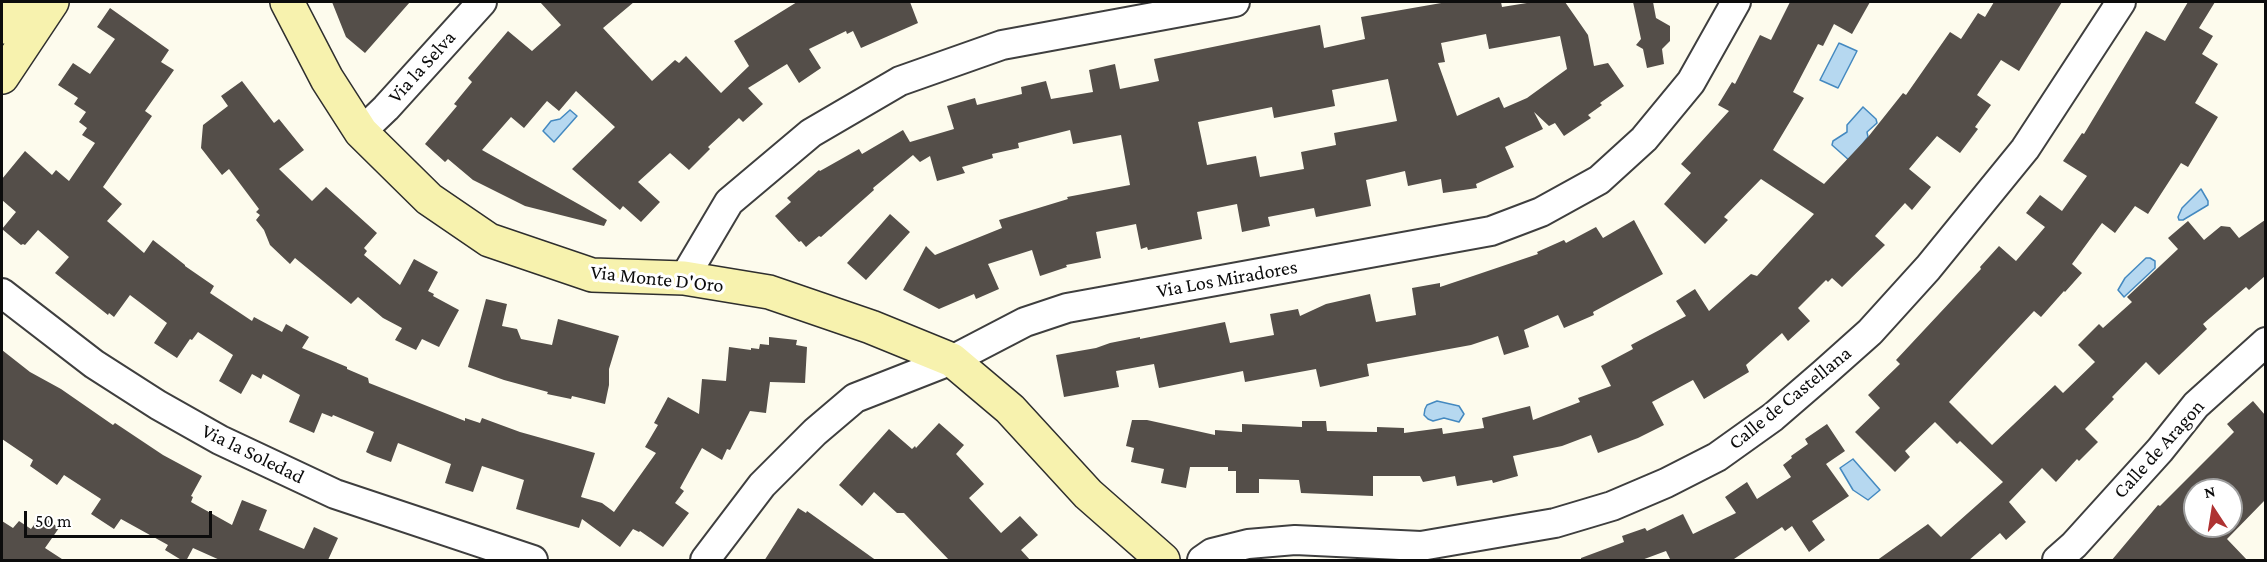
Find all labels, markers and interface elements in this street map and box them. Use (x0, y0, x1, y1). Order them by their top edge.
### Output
street label: Via la Selva (383, 26, 461, 108)
street label: Via Los Miradores (1155, 255, 1299, 303)
street label: Via Monte D'Oro (589, 260, 725, 298)
street label: Calle de Castellana (1724, 341, 1856, 455)
street label: Calle de Aragon (2108, 395, 2210, 503)
street label: Via la Soledad (198, 419, 308, 489)
north arrow (2183, 478, 2243, 538)
text: N (2202, 482, 2217, 501)
scale bar (27, 499, 214, 537)
text: 50 m (35, 511, 72, 531)

